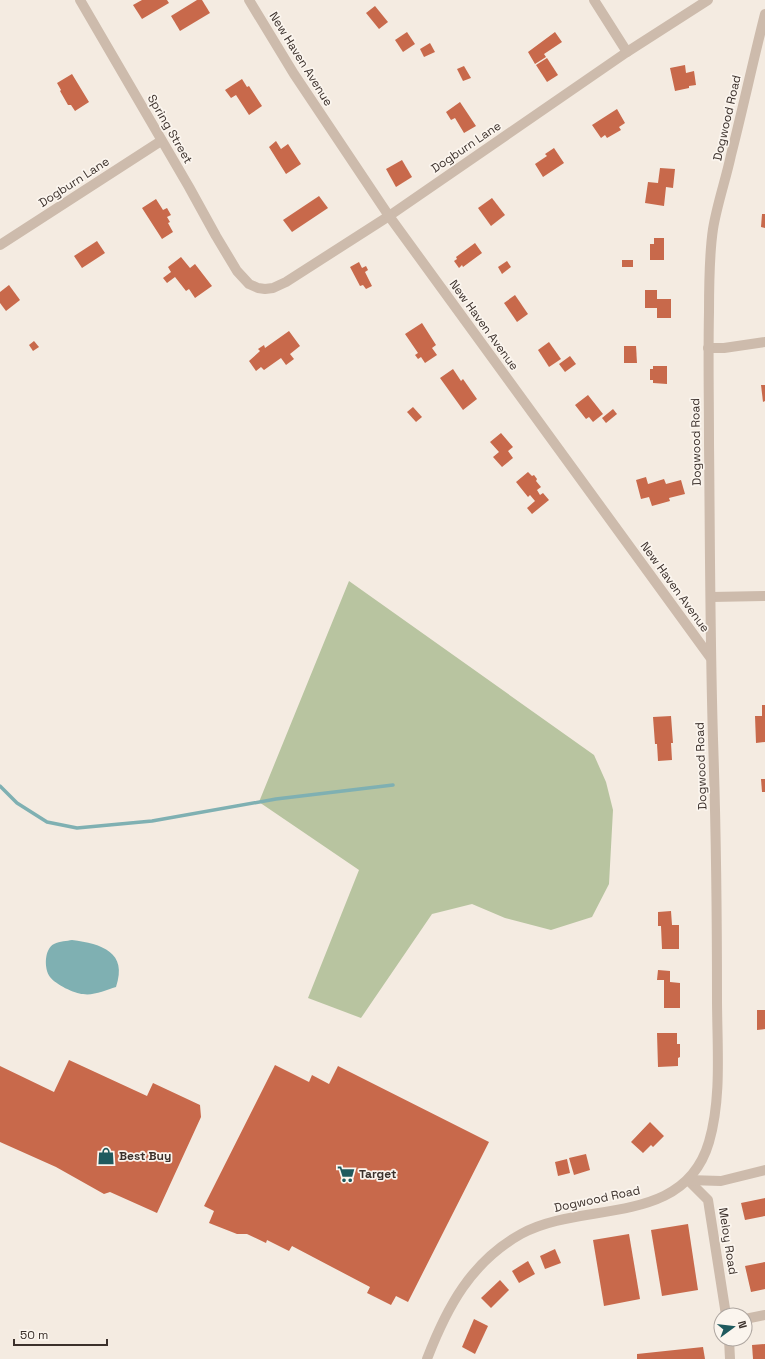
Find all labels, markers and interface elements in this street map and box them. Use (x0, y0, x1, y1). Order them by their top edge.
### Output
street label: New Haven Avenue (266, 9, 336, 109)
street label: Dogwood Road (709, 73, 745, 163)
street label: Spring Street (144, 91, 196, 167)
street label: Dogburn Lane (428, 118, 504, 176)
street label: Dogburn Lane (36, 153, 112, 211)
street label: New Haven Avenue (446, 277, 522, 373)
street label: Dogwood Road (687, 398, 705, 486)
street label: New Haven Avenue (637, 539, 713, 635)
street label: Dogwood Road (691, 722, 711, 810)
shop icon: Best Buy (96, 1146, 116, 1166)
place label: Best Buy (119, 1148, 171, 1164)
supermarket icon: Target (336, 1164, 356, 1184)
place label: Target (359, 1166, 396, 1182)
street label: Dogwood Road (552, 1182, 642, 1216)
street label: Meloy Road (715, 1206, 741, 1276)
north arrow (713, 1307, 753, 1347)
text: N (735, 1319, 750, 1330)
scale bar (14, 1321, 107, 1347)
text: 50 m (20, 1327, 48, 1343)

